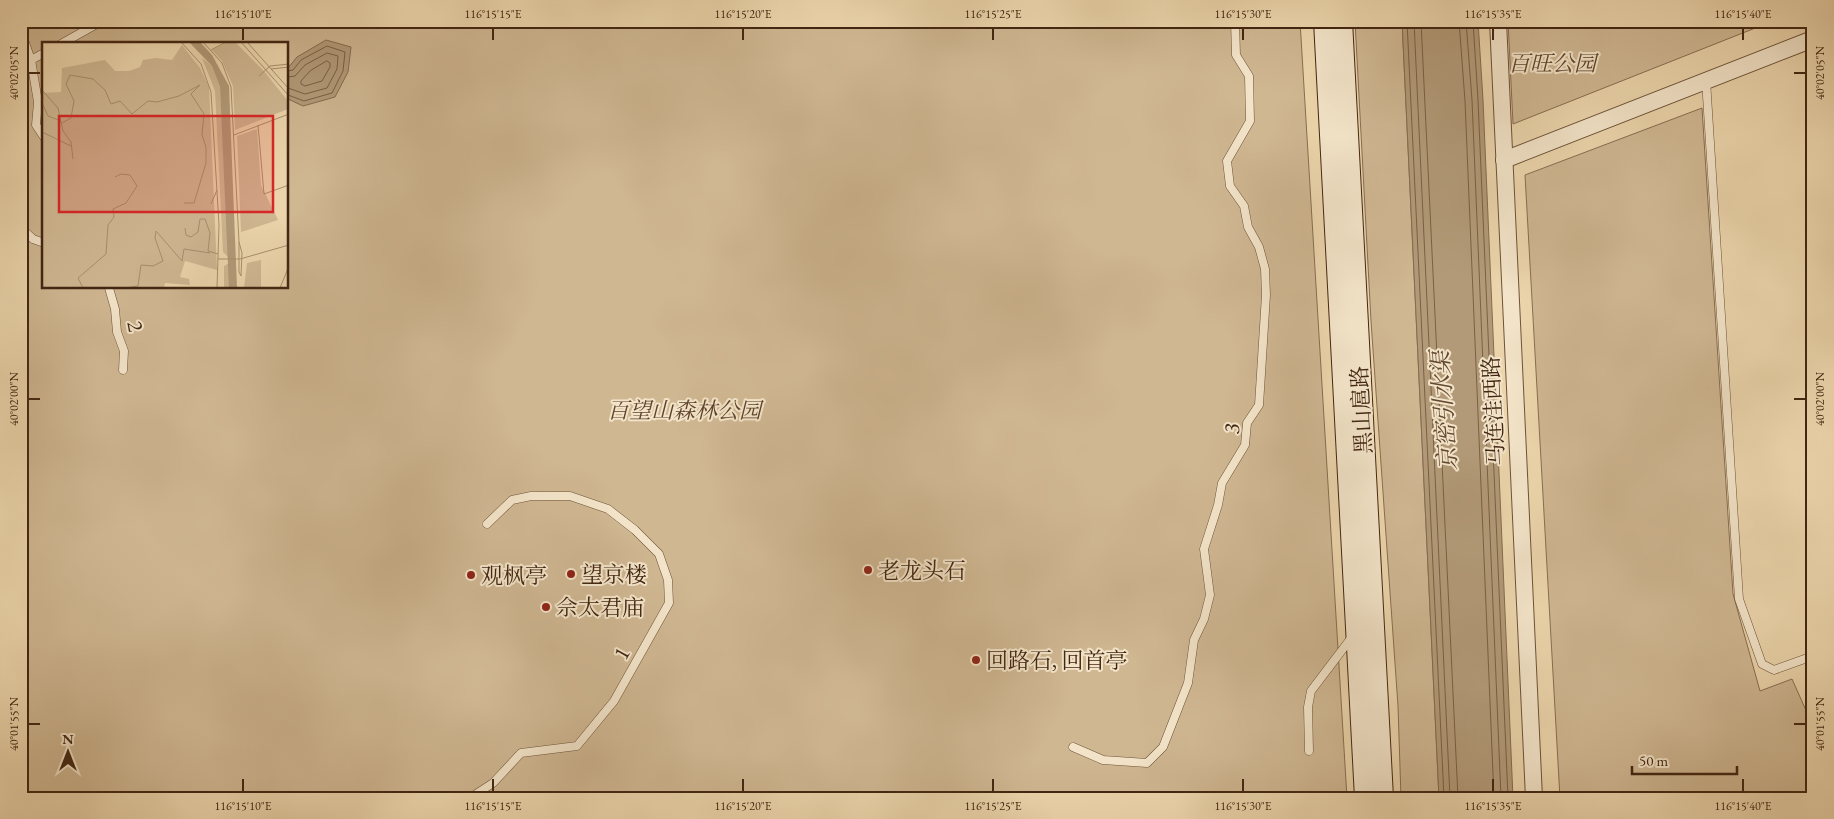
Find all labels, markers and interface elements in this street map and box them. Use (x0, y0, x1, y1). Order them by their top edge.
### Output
text: 116°15'10"E (215, 6, 272, 22)
text: 116°15'15"E (465, 6, 522, 22)
text: 116°15'20"E (715, 6, 772, 22)
text: 116°15'25"E (965, 6, 1022, 22)
text: 116°15'30"E (1215, 6, 1272, 22)
text: 116°15'35"E (1465, 6, 1522, 22)
text: 116°15'40"E (1715, 6, 1772, 22)
inset map (42, 42, 289, 289)
text: 40°02'05"N (6, 46, 22, 100)
text: 40°02'05"N (1812, 46, 1828, 100)
park label: 百旺公园 (1508, 49, 1599, 78)
street label: 2 (120, 318, 151, 334)
water label: 京密引水渠 (1424, 347, 1463, 472)
street label: 马连洼西路 (1476, 355, 1511, 467)
street label: 黑山扈路 (1345, 365, 1378, 455)
text: 40°02'00"N (6, 372, 22, 426)
text: 40°02'00"N (1812, 372, 1828, 426)
park label: 百望山森林公园 (607, 396, 764, 425)
street label: 3 (1216, 419, 1247, 437)
place label: 老龙头石 (878, 556, 966, 585)
place label: 望京楼 (581, 560, 647, 589)
place label: 观枫亭 (481, 561, 547, 590)
marker: 老龙头石 (862, 564, 874, 576)
marker: 望京楼 (565, 568, 577, 580)
marker: 观枫亭 (465, 569, 477, 581)
place label: 佘太君庙 (556, 593, 644, 622)
marker: 佘太君庙 (540, 601, 552, 613)
street label: 1 (606, 642, 637, 665)
place label: 回路石, 回首亭 (986, 646, 1127, 675)
marker: 回路石, 回首亭 (970, 654, 982, 666)
text: 40°01'55"N (6, 697, 22, 751)
text: 40°01'55"N (1812, 697, 1828, 751)
north arrow (42, 726, 92, 776)
text: N (62, 730, 74, 748)
scale bar (1632, 744, 1736, 776)
text: 50 m (1639, 751, 1668, 770)
text: 116°15'10"E (215, 798, 272, 814)
text: 116°15'15"E (465, 798, 522, 814)
text: 116°15'20"E (715, 798, 772, 814)
text: 116°15'25"E (965, 798, 1022, 814)
text: 116°15'30"E (1215, 798, 1272, 814)
text: 116°15'35"E (1465, 798, 1522, 814)
text: 116°15'40"E (1715, 798, 1772, 814)

